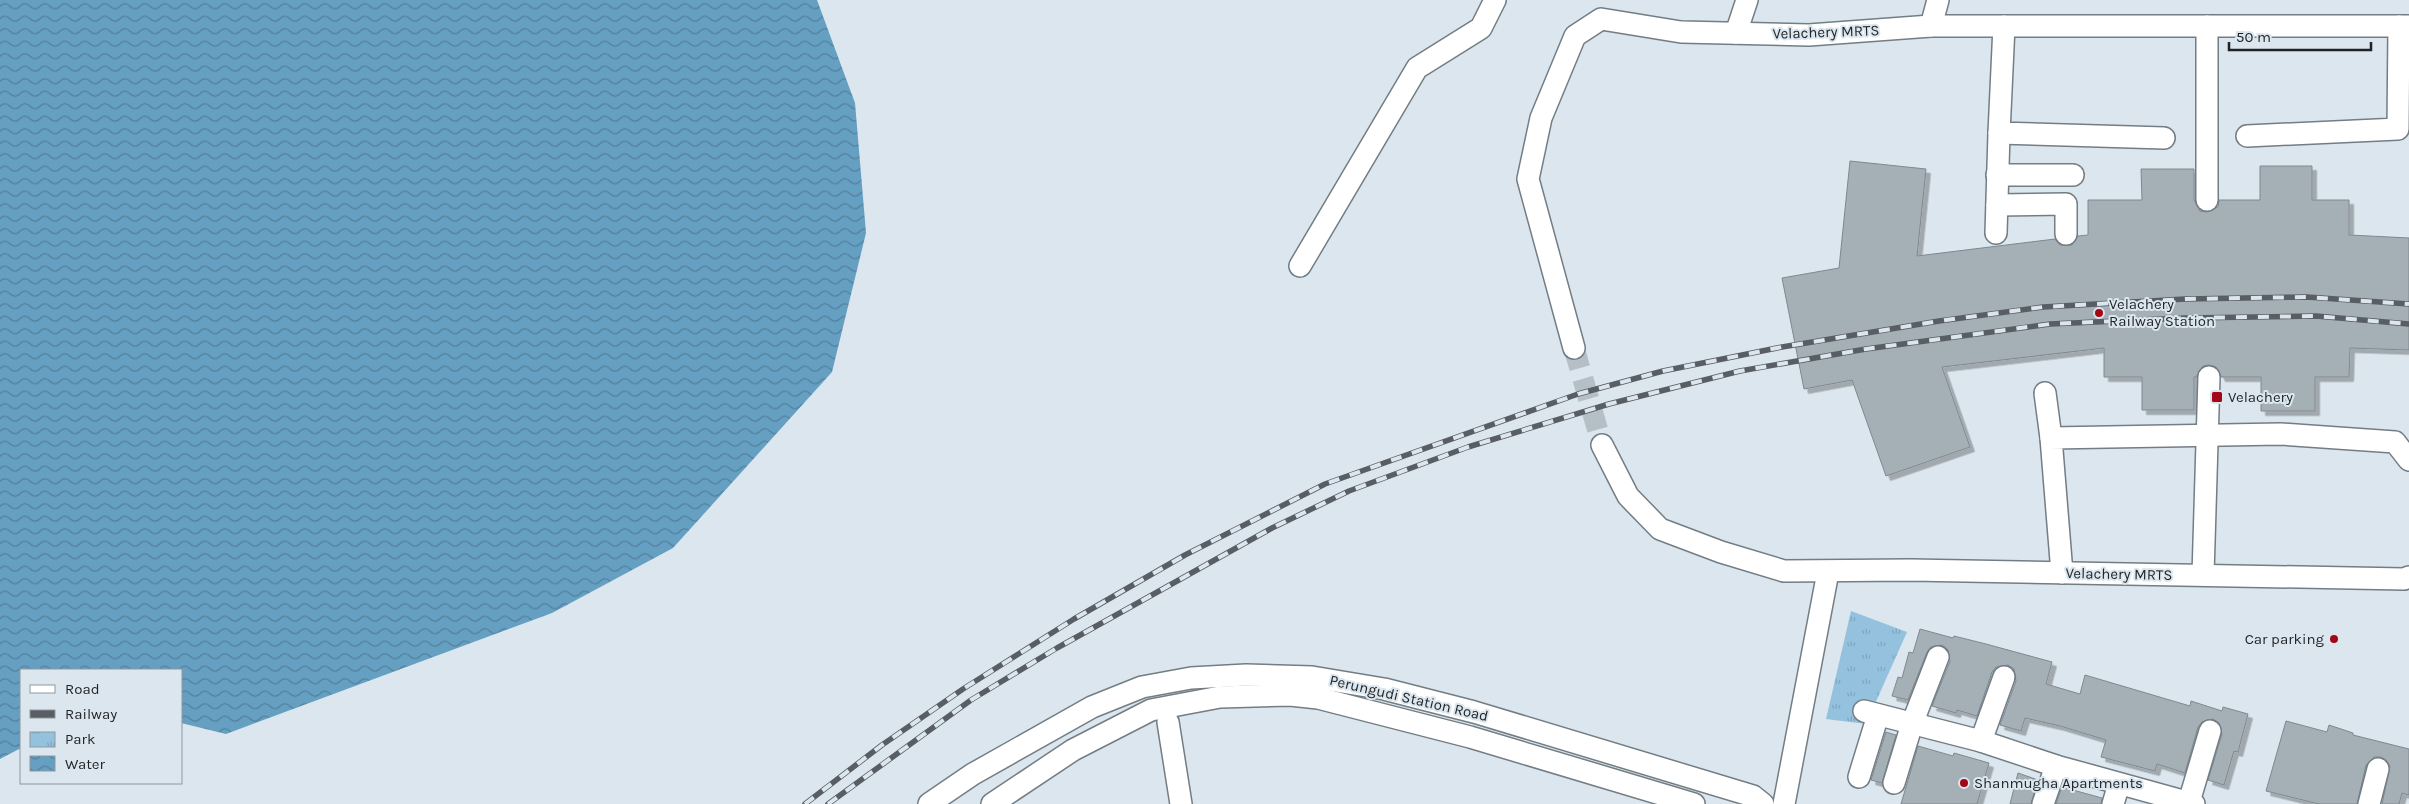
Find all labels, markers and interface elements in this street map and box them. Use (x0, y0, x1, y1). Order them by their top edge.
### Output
scale bar (2229, 20, 2372, 52)
street label: Velachery MRTS (1772, 21, 1880, 43)
text: 50 m (2236, 28, 2271, 46)
place label: Velachery Railway Station (2109, 295, 2215, 330)
marker: Velachery Railway Station (2093, 307, 2105, 319)
place label: Velachery (2228, 388, 2293, 406)
marker: Velachery (2210, 390, 2224, 404)
street label: Velachery MRTS (2065, 564, 2173, 584)
place label: Car parking (2245, 630, 2325, 648)
marker: Car parking (2328, 633, 2340, 645)
legend (20, 669, 182, 784)
street label: Perungudi Station Road (1328, 671, 1490, 725)
text: Road (65, 680, 100, 698)
text: Railway (65, 705, 117, 723)
text: Park (65, 730, 95, 748)
text: Water (65, 755, 106, 773)
place label: Shanmugha Apartments (1974, 774, 2143, 792)
marker: Shanmugha Apartments (1958, 777, 1970, 789)

